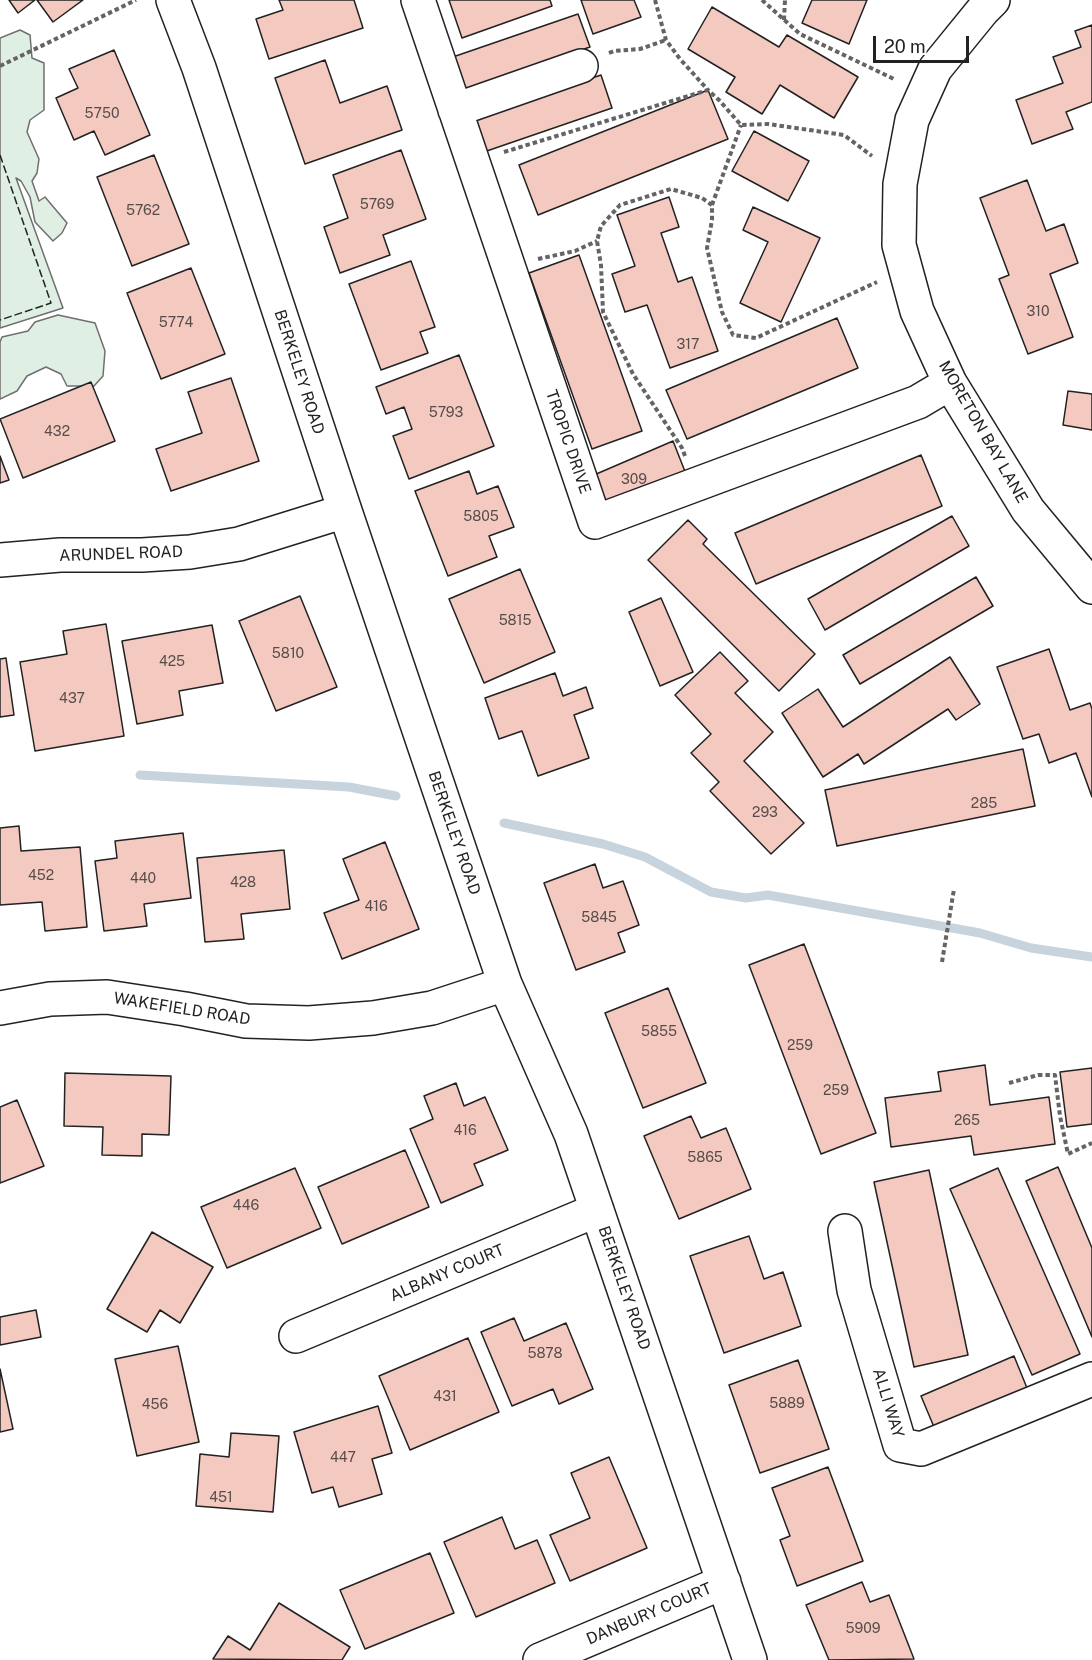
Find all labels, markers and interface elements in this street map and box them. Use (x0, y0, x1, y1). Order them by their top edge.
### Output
scale bar (876, 24, 972, 62)
text: 20 m (884, 36, 926, 57)
house number: 5750 (85, 106, 119, 122)
house number: 5769 (360, 197, 394, 213)
house number: 5762 (126, 203, 160, 219)
house number: 310 (1026, 304, 1050, 320)
street label: BERKELEY ROAD (270, 307, 328, 437)
house number: 5774 (159, 315, 193, 331)
house number: 317 (677, 337, 699, 353)
street label: MORETON BAY LANE (934, 357, 1032, 507)
street label: TROPIC DRIVE (541, 388, 595, 496)
house number: 5793 (429, 405, 463, 421)
house number: 432 (44, 424, 70, 440)
house number: 309 (621, 472, 647, 488)
house number: 5805 (463, 509, 499, 525)
street label: ARUNDEL ROAD (59, 542, 183, 566)
house number: 5815 (499, 613, 531, 629)
house number: 5810 (272, 646, 304, 662)
house number: 425 (159, 654, 185, 670)
house number: 437 (59, 691, 85, 707)
street label: BERKELEY ROAD (424, 768, 484, 898)
house number: 285 (971, 796, 997, 812)
house number: 293 (752, 805, 778, 821)
house number: 452 (28, 868, 54, 884)
house number: 440 (130, 871, 156, 887)
house number: 428 (230, 875, 256, 891)
house number: 416 (364, 899, 388, 915)
house number: 5845 (581, 910, 617, 926)
street label: WAKEFIELD ROAD (112, 989, 252, 1029)
house number: 5855 (641, 1024, 677, 1040)
house number: 259 (787, 1038, 813, 1054)
house number: 259 (823, 1083, 849, 1099)
house number: 265 (954, 1113, 980, 1129)
house number: 416 (453, 1123, 477, 1139)
house number: 5865 (687, 1150, 723, 1166)
house number: 446 (233, 1198, 259, 1214)
street label: BERKELEY ROAD (594, 1223, 654, 1353)
street label: ALBANY COURT (387, 1240, 507, 1306)
house number: 5878 (528, 1346, 562, 1362)
street label: ALLI WAY (868, 1366, 908, 1440)
house number: 431 (433, 1389, 457, 1405)
house number: 5889 (769, 1396, 805, 1412)
house number: 456 (142, 1397, 168, 1413)
house number: 447 (330, 1450, 356, 1466)
house number: 451 (209, 1490, 233, 1506)
street label: DANBURY COURT (584, 1579, 714, 1649)
house number: 5909 (846, 1621, 880, 1637)

